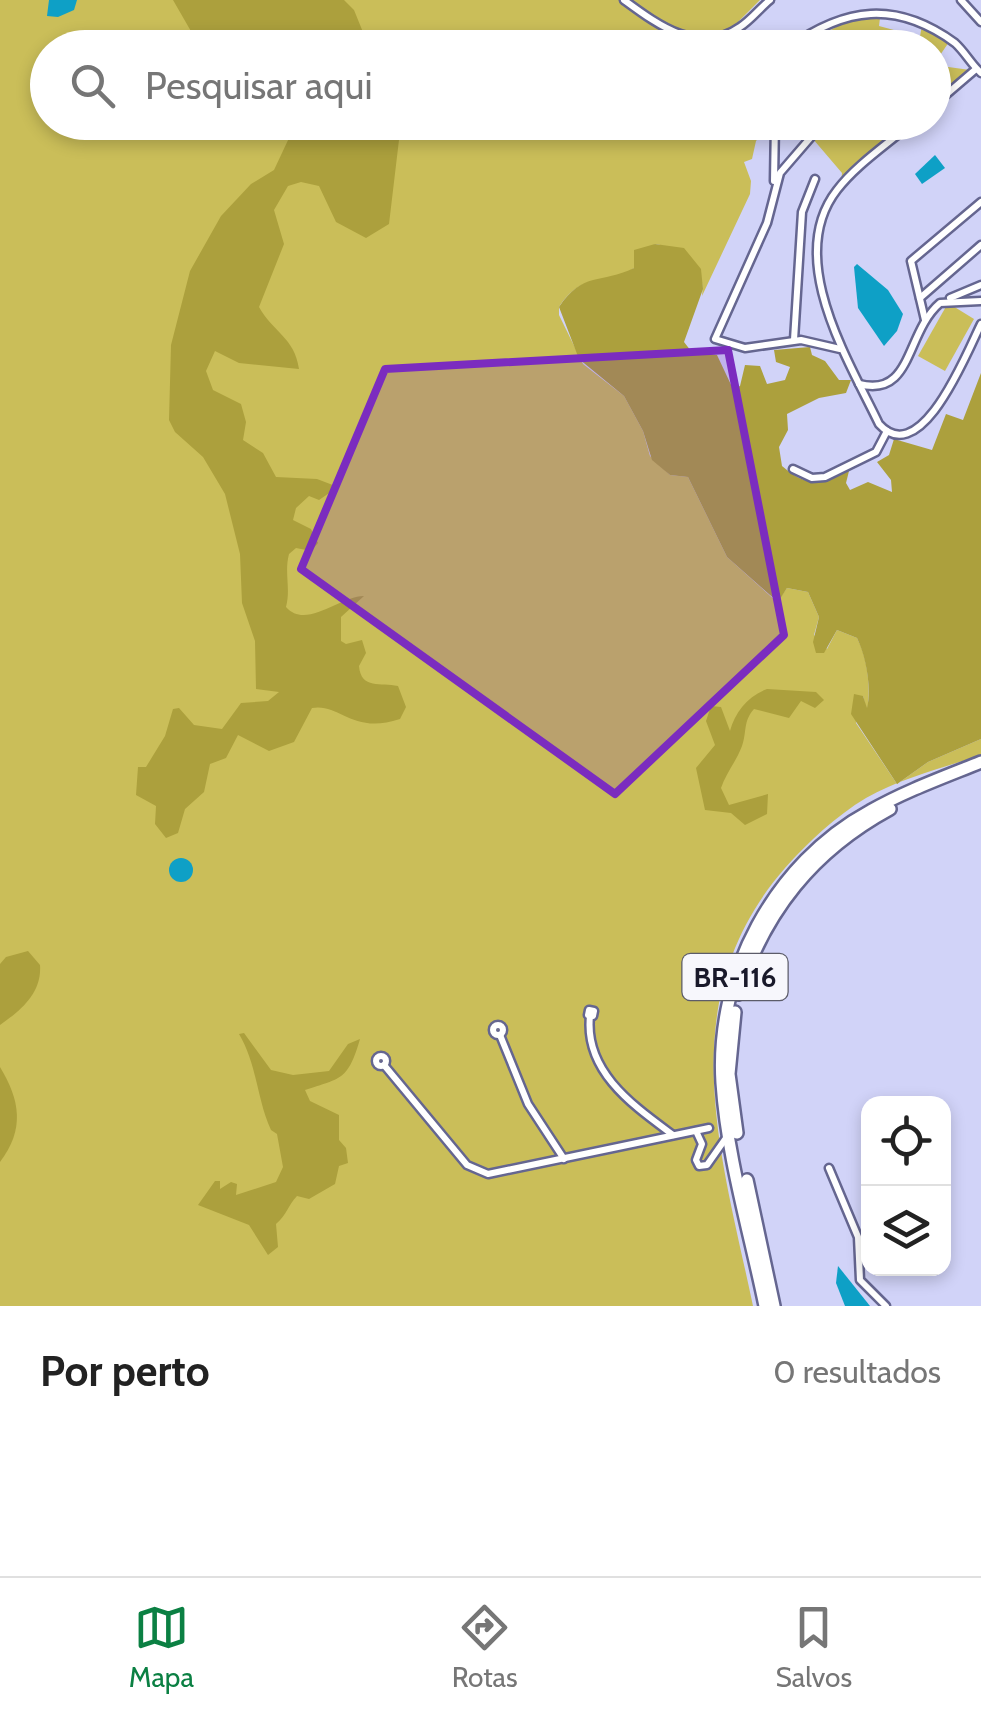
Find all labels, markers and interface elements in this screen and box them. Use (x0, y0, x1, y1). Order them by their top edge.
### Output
search box (30, 30, 951, 140)
icon: search (65, 58, 120, 113)
text: Pesquisar aqui (145, 62, 372, 109)
road number: BR-116 (682, 954, 788, 1000)
map controls (861, 1096, 951, 1276)
button: locate (861, 1096, 951, 1186)
button: layers (861, 1186, 951, 1276)
text: Por perto (40, 1345, 210, 1397)
text: 0 resultados (773, 1352, 941, 1391)
tab: Mapa (129, 1600, 194, 1694)
tab: Rotas (452, 1600, 518, 1694)
tab: Salvos (775, 1600, 852, 1694)

